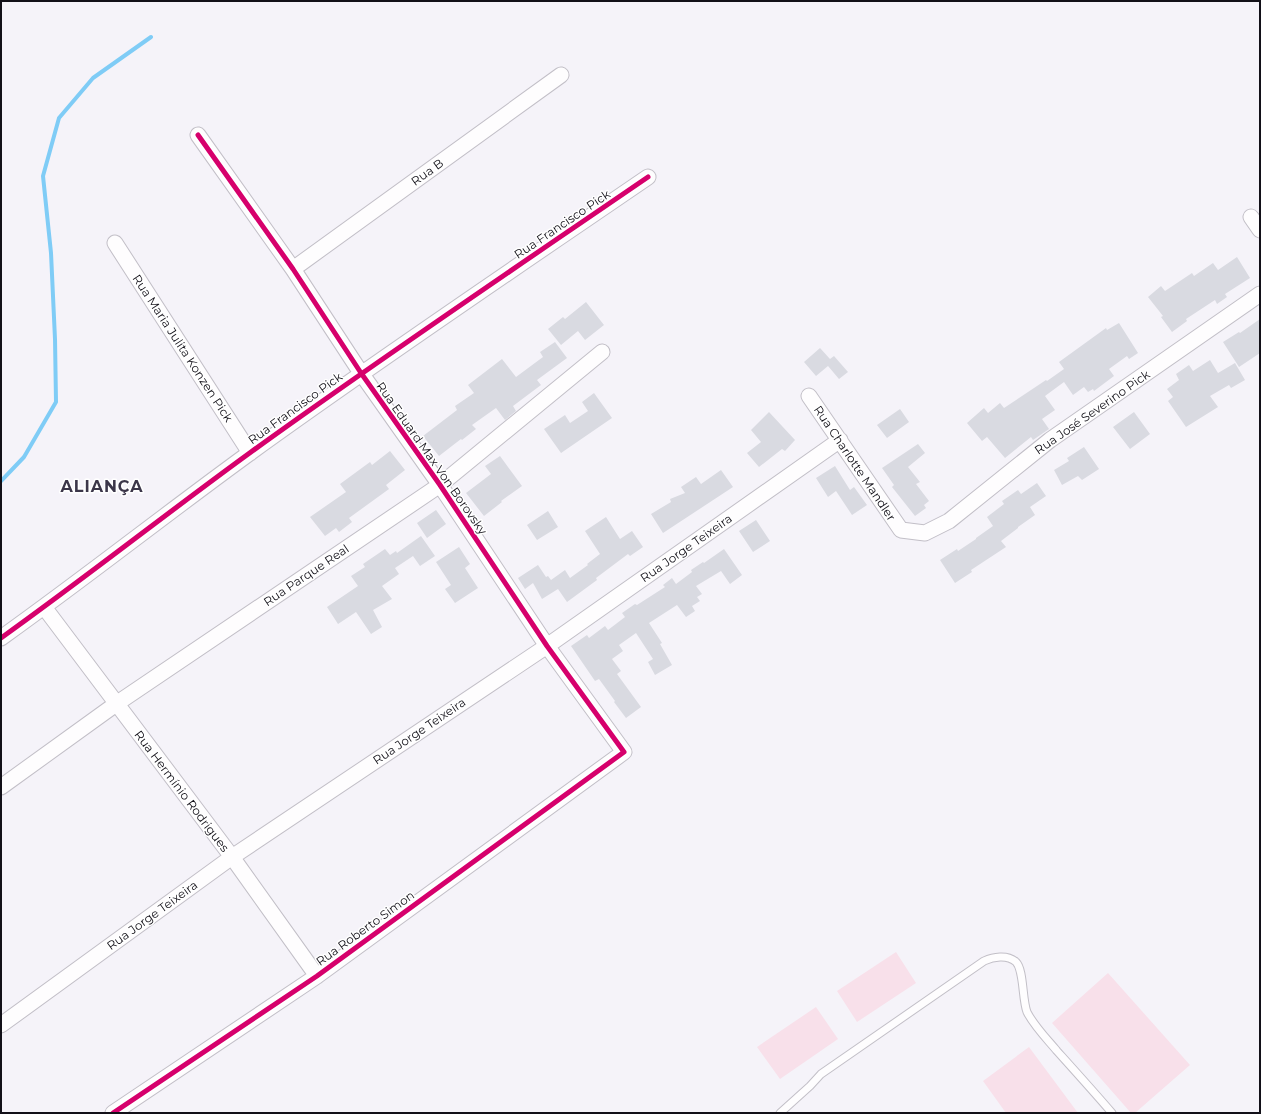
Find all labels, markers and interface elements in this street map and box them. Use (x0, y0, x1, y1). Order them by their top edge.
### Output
street label: Rua B (408, 155, 446, 189)
street label: Rua Francisco Pick (511, 186, 614, 262)
street label: Rua Maria Julita Konzen Pick (130, 271, 237, 425)
street label: Rua José Severino Pick (1031, 366, 1153, 458)
street label: Rua Francisco Pick (245, 368, 346, 447)
street label: Rua Eduard Max Von Borovsky (373, 379, 491, 538)
street label: Rua Charlotte Mandler (811, 402, 899, 524)
district label: ALIANÇA (60, 477, 143, 496)
street label: Rua Jorge Teixeira (637, 511, 735, 585)
street label: Rua Parque Real (260, 541, 352, 609)
street label: Rua Jorge Teixeira (370, 694, 468, 768)
street label: Rua Hermínio Rodrigues (131, 727, 233, 855)
street label: Rua Jorge Teixeira (104, 877, 200, 953)
street label: Rua Roberto Simon (313, 887, 417, 969)

